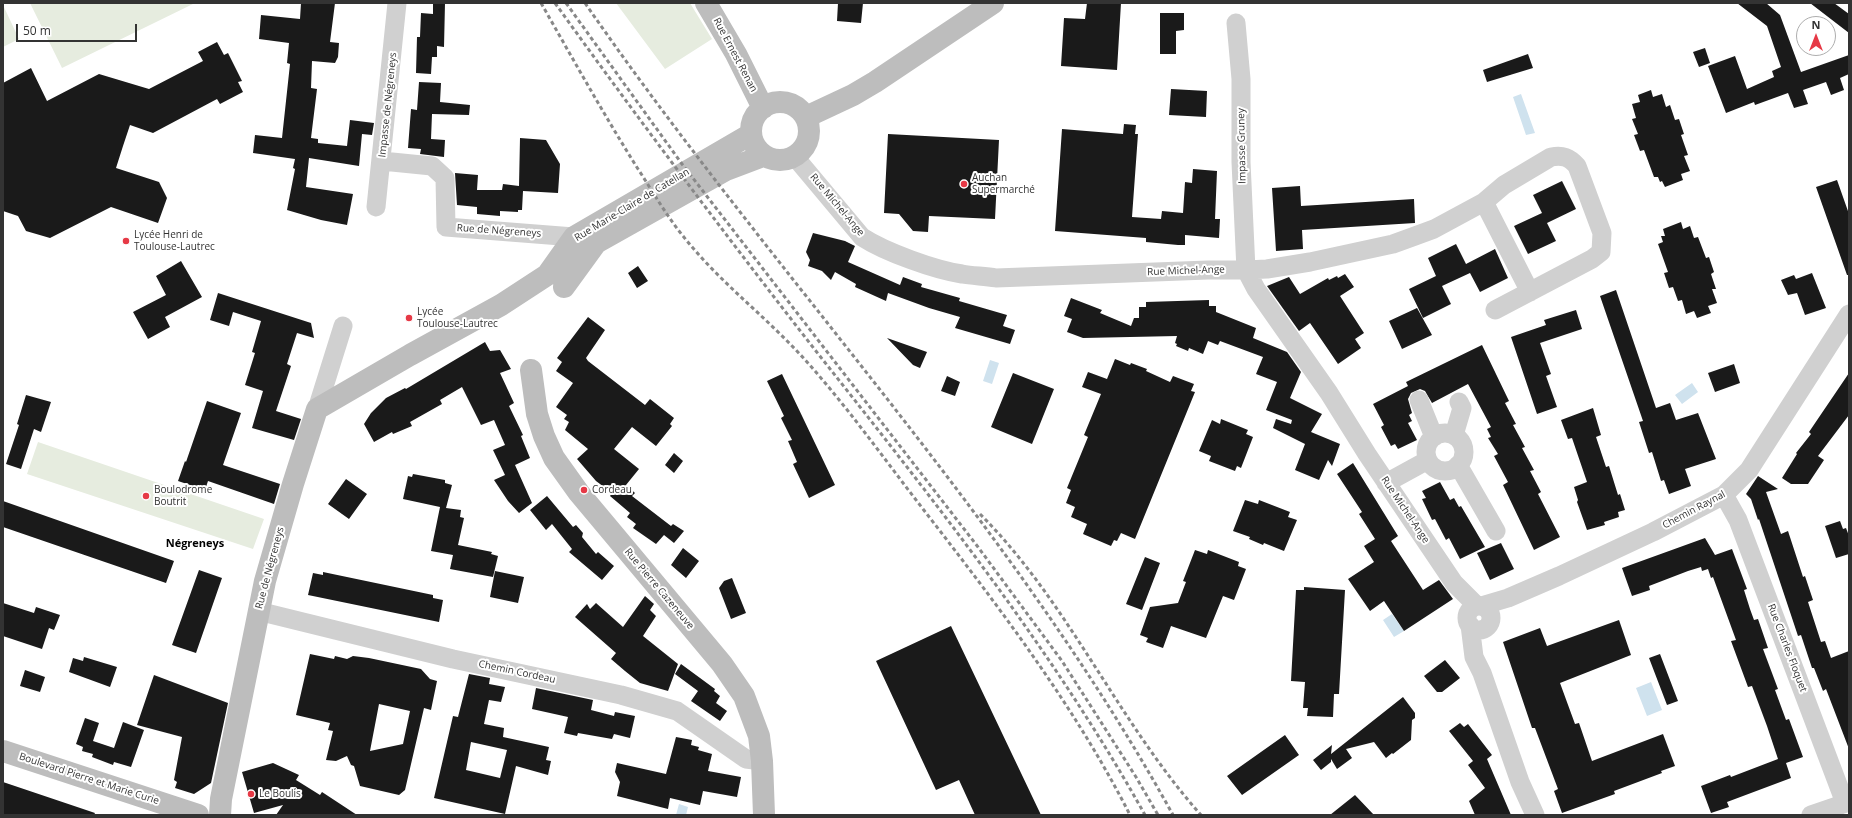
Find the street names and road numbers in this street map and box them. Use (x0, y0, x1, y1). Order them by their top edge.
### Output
street label: Rue Ernest Renan (710, 16, 760, 94)
street label: Impasse de Négreneys (377, 52, 399, 158)
street label: Impasse Gruney (1235, 108, 1249, 184)
street label: Rue Marie-Claire de Catellan (572, 166, 692, 244)
street label: Rue Michel-Ange (807, 171, 867, 239)
street label: Rue de Négreneys (456, 222, 542, 240)
street label: Rue Michel-Ange (1147, 264, 1225, 278)
street label: Rue Michel-Ange (1378, 474, 1432, 546)
street label: Chemin Raynal (1660, 488, 1728, 532)
street label: Rue de Négreneys (253, 526, 287, 610)
street label: Rue Pierre Cazeneuve (622, 546, 696, 632)
street label: Rue Charles Floquet (1765, 602, 1809, 694)
street label: Chemin Cordeau (477, 658, 557, 686)
street label: Boulevard Pierre et Marie Curie (18, 751, 160, 807)

